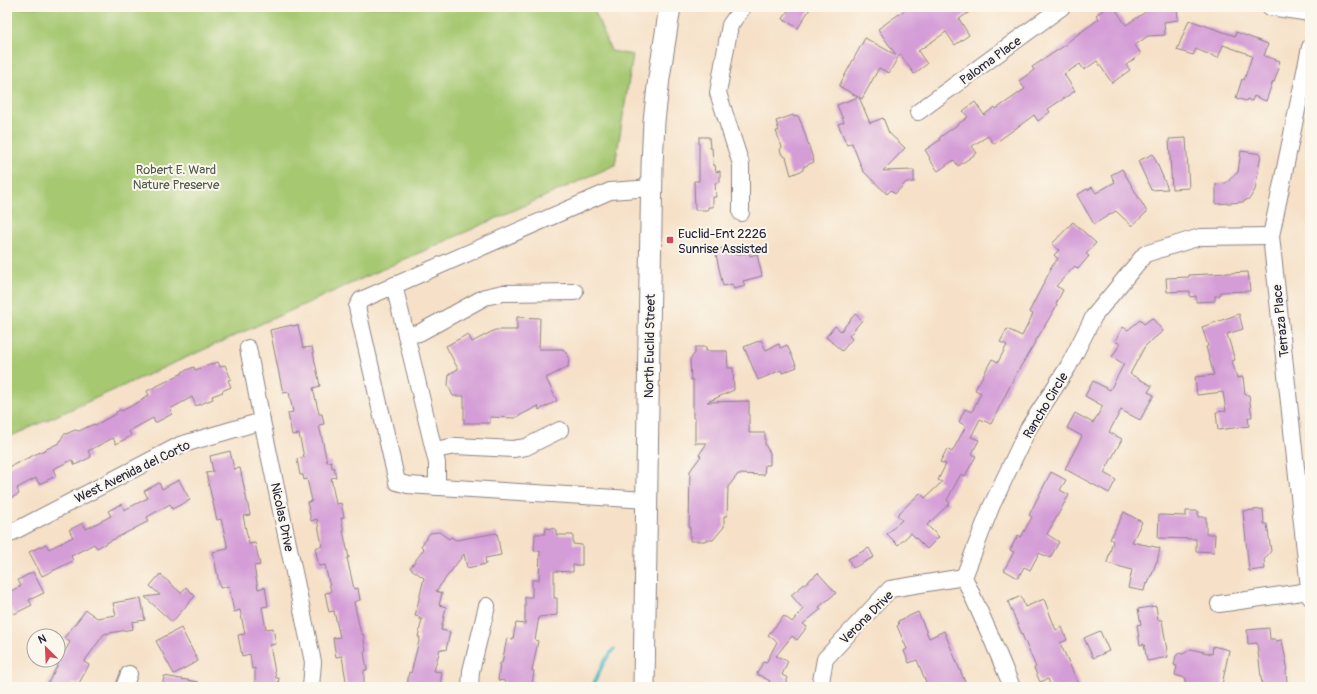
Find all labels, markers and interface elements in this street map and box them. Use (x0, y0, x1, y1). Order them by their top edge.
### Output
street label: Paloma Place (957, 33, 1025, 88)
park label: Robert E. Ward Nature Preserve (133, 162, 220, 193)
place label: Euclid-Ent 2226 Sunrise Assisted (678, 226, 768, 257)
marker: Euclid-Ent 2226 Sunrise Assisted (665, 235, 675, 245)
street label: Terraza Place (1269, 283, 1293, 358)
street label: North Euclid Street (641, 293, 659, 398)
street label: Rancho Circle (1020, 369, 1072, 441)
street label: West Avenida del Corto (72, 437, 193, 507)
street label: Nicolas Drive (267, 481, 297, 554)
street label: Verona Drive (837, 587, 897, 648)
north arrow (26, 628, 66, 668)
text: N (36, 632, 49, 647)

